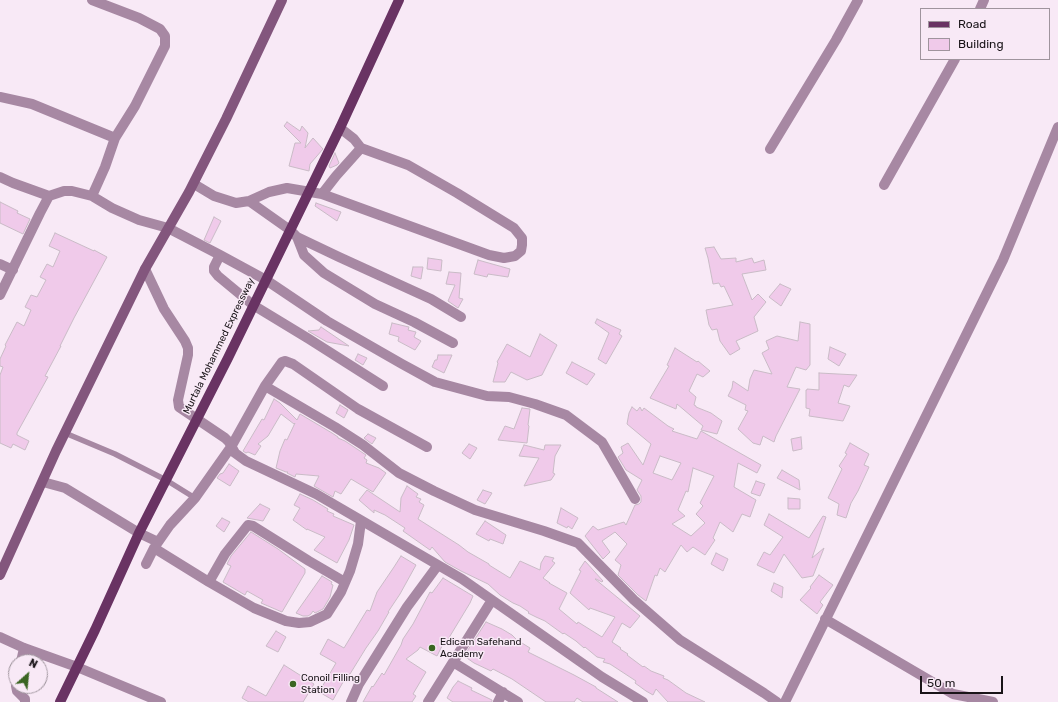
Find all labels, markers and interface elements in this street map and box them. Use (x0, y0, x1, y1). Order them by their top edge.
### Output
legend (920, 8, 1050, 60)
text: Road (958, 17, 986, 31)
text: Building (958, 37, 1004, 51)
street label: Murtala Mohammed Expressway (181, 276, 257, 416)
place label: Edicam Safehand Academy (440, 636, 521, 660)
marker: Edicam Safehand Academy (427, 643, 437, 653)
north arrow (8, 654, 48, 694)
text: N (27, 656, 40, 671)
scale bar (922, 668, 1005, 694)
place label: Conoil Filling Station (301, 672, 360, 696)
text: 50 m (927, 676, 955, 690)
marker: Conoil Filling Station (288, 679, 298, 689)

